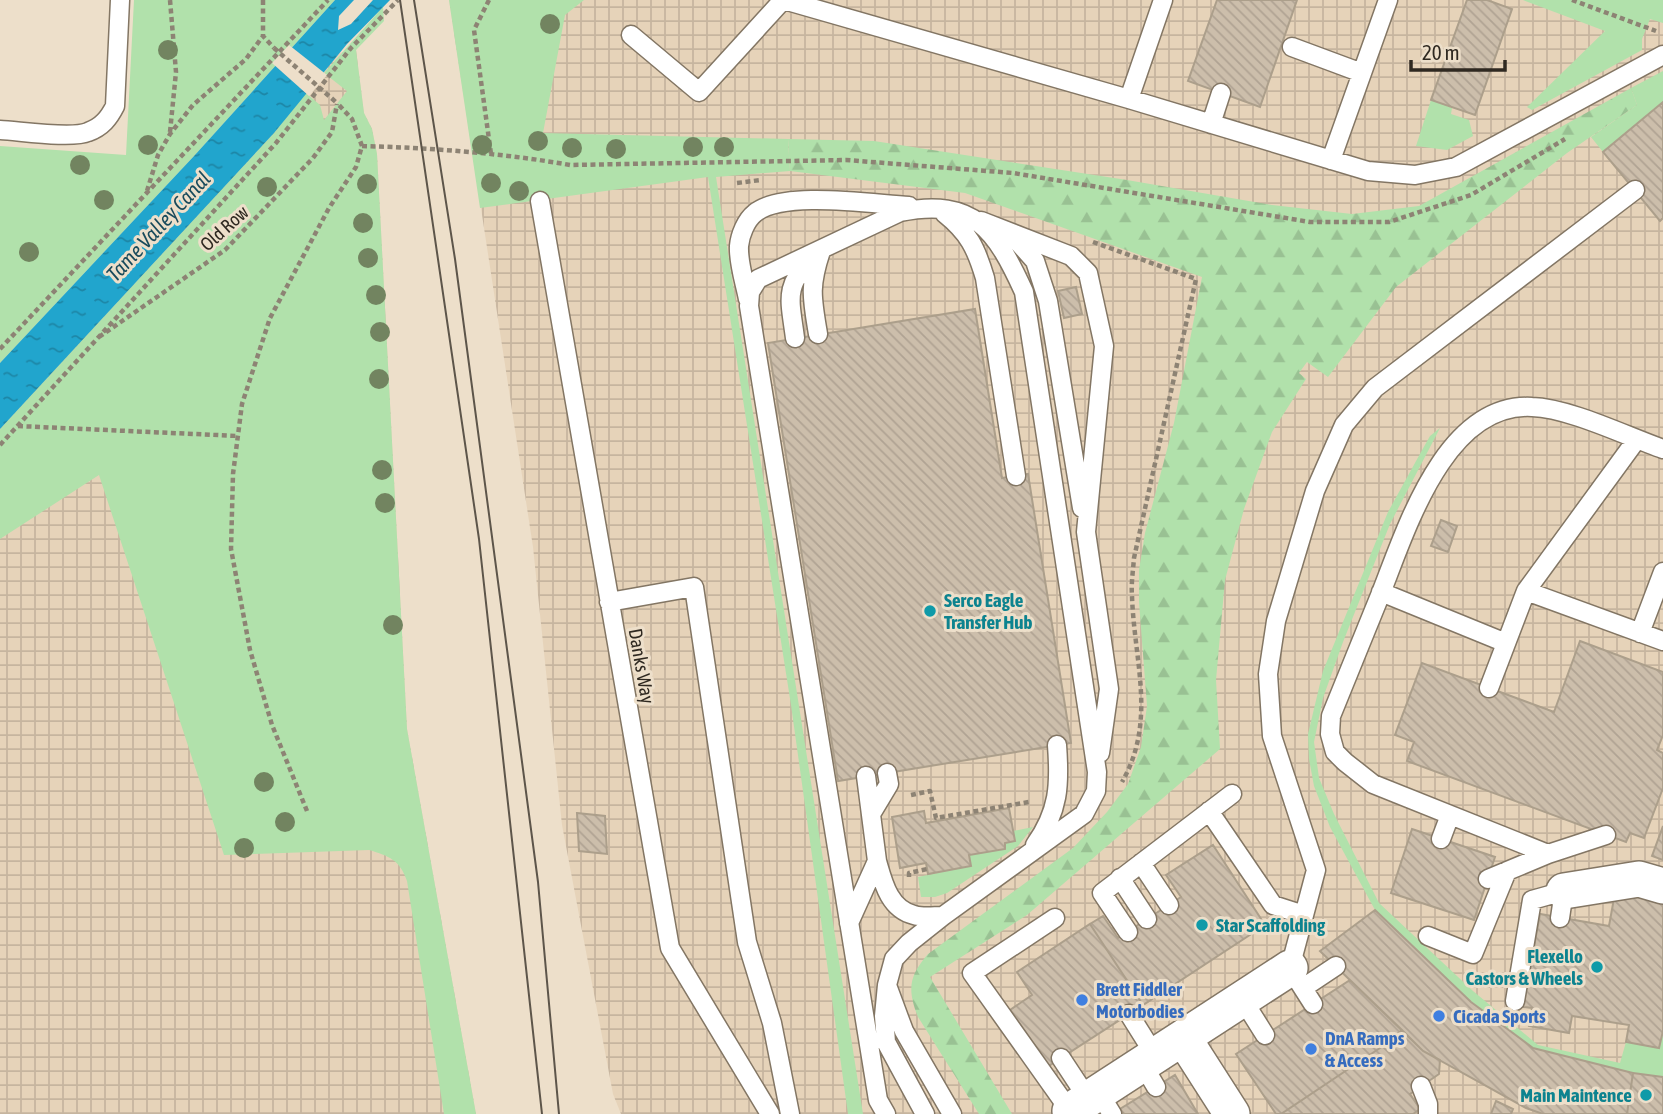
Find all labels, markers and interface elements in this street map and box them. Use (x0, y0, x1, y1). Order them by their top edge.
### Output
scale bar (1411, 28, 1506, 72)
text: 20 m (1422, 40, 1460, 64)
water label: Tame Valley Canal (101, 166, 215, 286)
street label: Old Row (195, 200, 253, 255)
place label: Serco Eagle Transfer Hub (944, 589, 1032, 633)
marker: Serco Eagle Transfer Hub (922, 603, 938, 619)
street label: Danks Way (625, 627, 659, 706)
place label: Star Scaffolding (1216, 914, 1326, 936)
marker: Star Scaffolding (1194, 917, 1210, 933)
place label: Flexello Castors & Wheels (1465, 945, 1583, 989)
marker: Flexello Castors & Wheels (1589, 959, 1605, 975)
place label: Brett Fiddler Motorbodies (1096, 978, 1184, 1022)
marker: Brett Fiddler Motorbodies (1074, 992, 1090, 1008)
place label: Cicada Sports (1453, 1005, 1546, 1027)
marker: Cicada Sports (1431, 1008, 1447, 1024)
place label: DnA Ramps & Access (1325, 1027, 1405, 1071)
marker: DnA Ramps & Access (1303, 1041, 1319, 1057)
place label: Main Maintence (1520, 1084, 1632, 1106)
marker: Main Maintence (1638, 1087, 1654, 1103)

